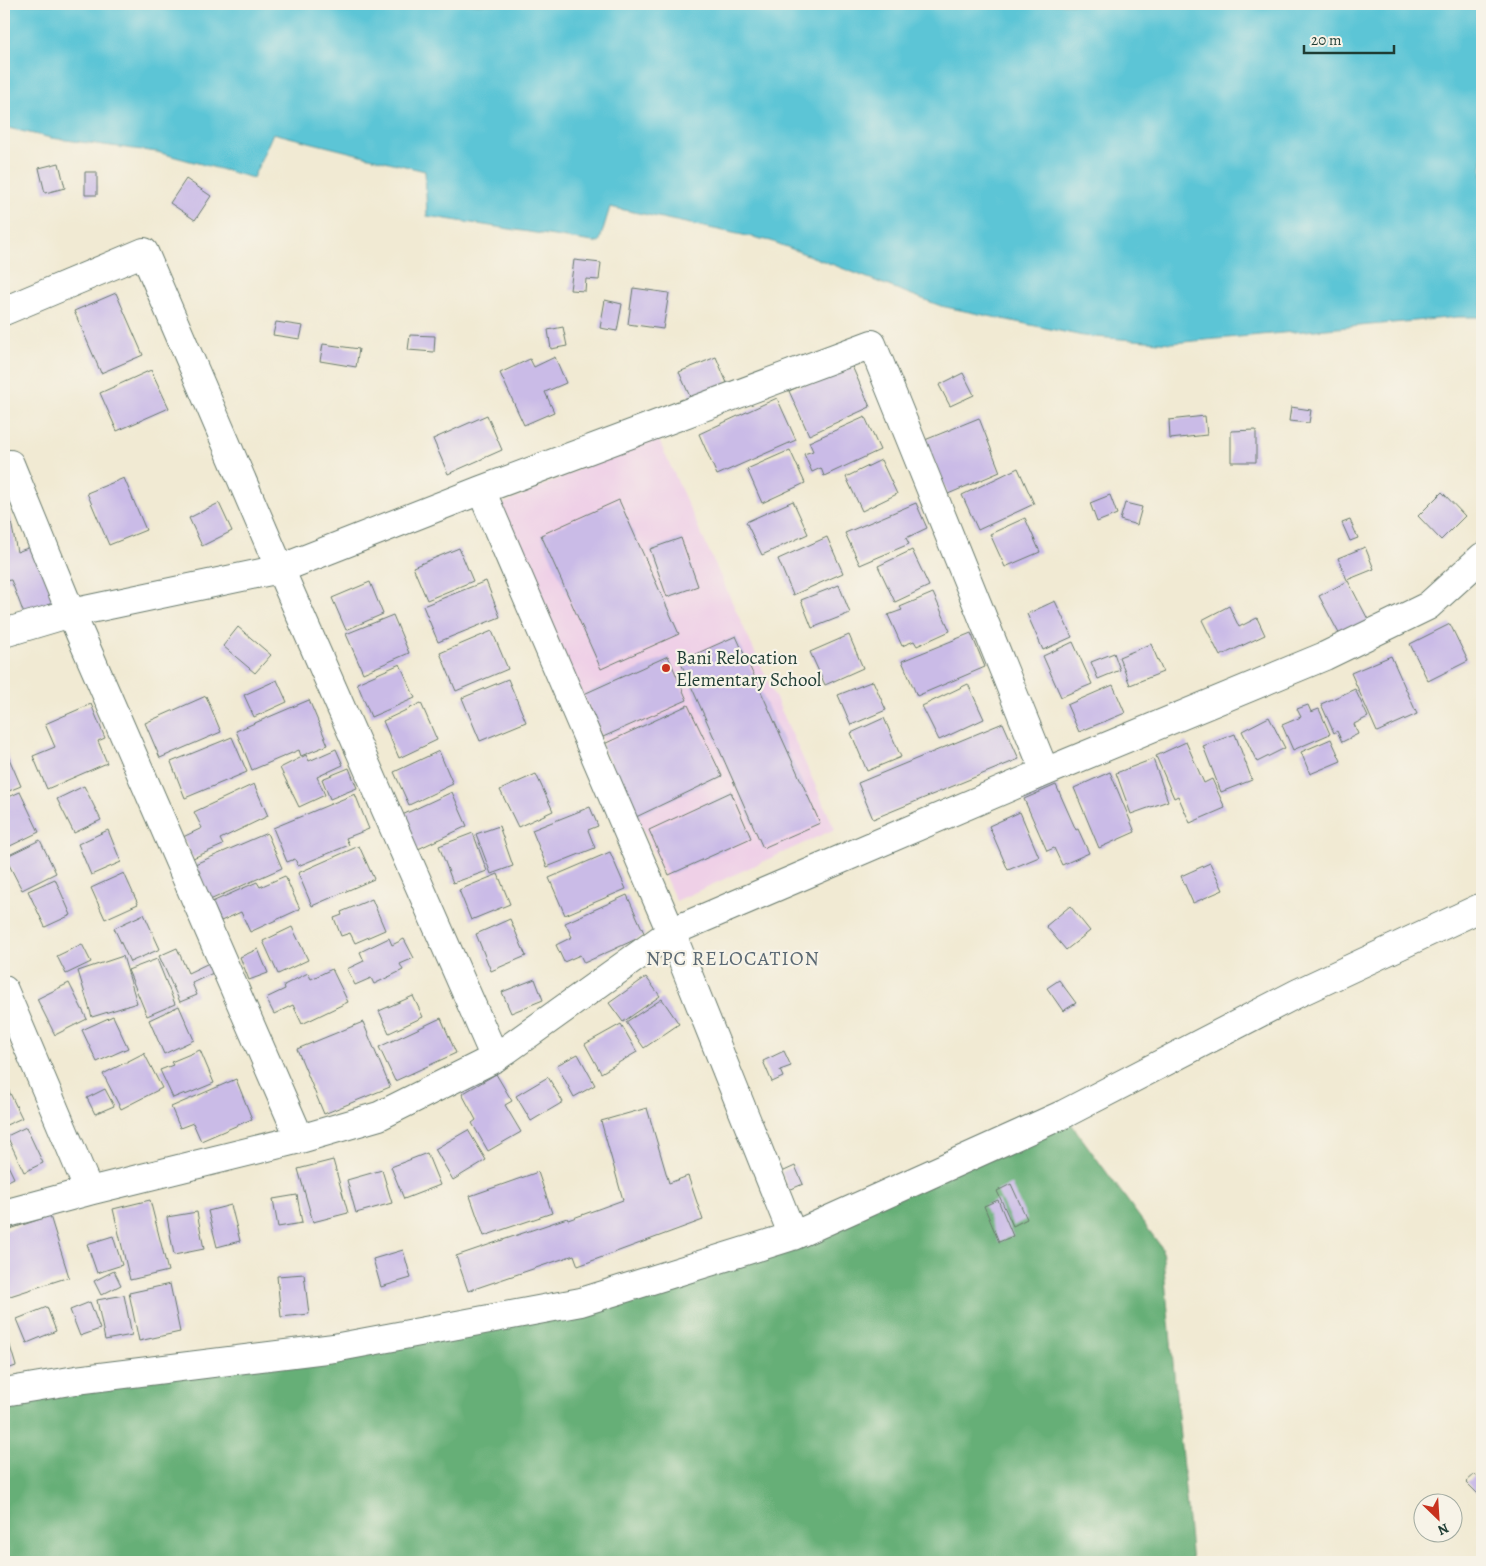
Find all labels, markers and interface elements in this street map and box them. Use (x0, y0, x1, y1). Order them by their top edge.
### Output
scale bar (1304, 22, 1394, 54)
text: 20 m (1311, 30, 1342, 50)
place label: Bani Relocation Elementary School (676, 645, 822, 693)
marker: Bani Relocation Elementary School (660, 662, 672, 674)
district label: NPC RELOCATION (646, 945, 820, 972)
north arrow (1414, 1494, 1464, 1544)
text: N (1435, 1519, 1452, 1540)

